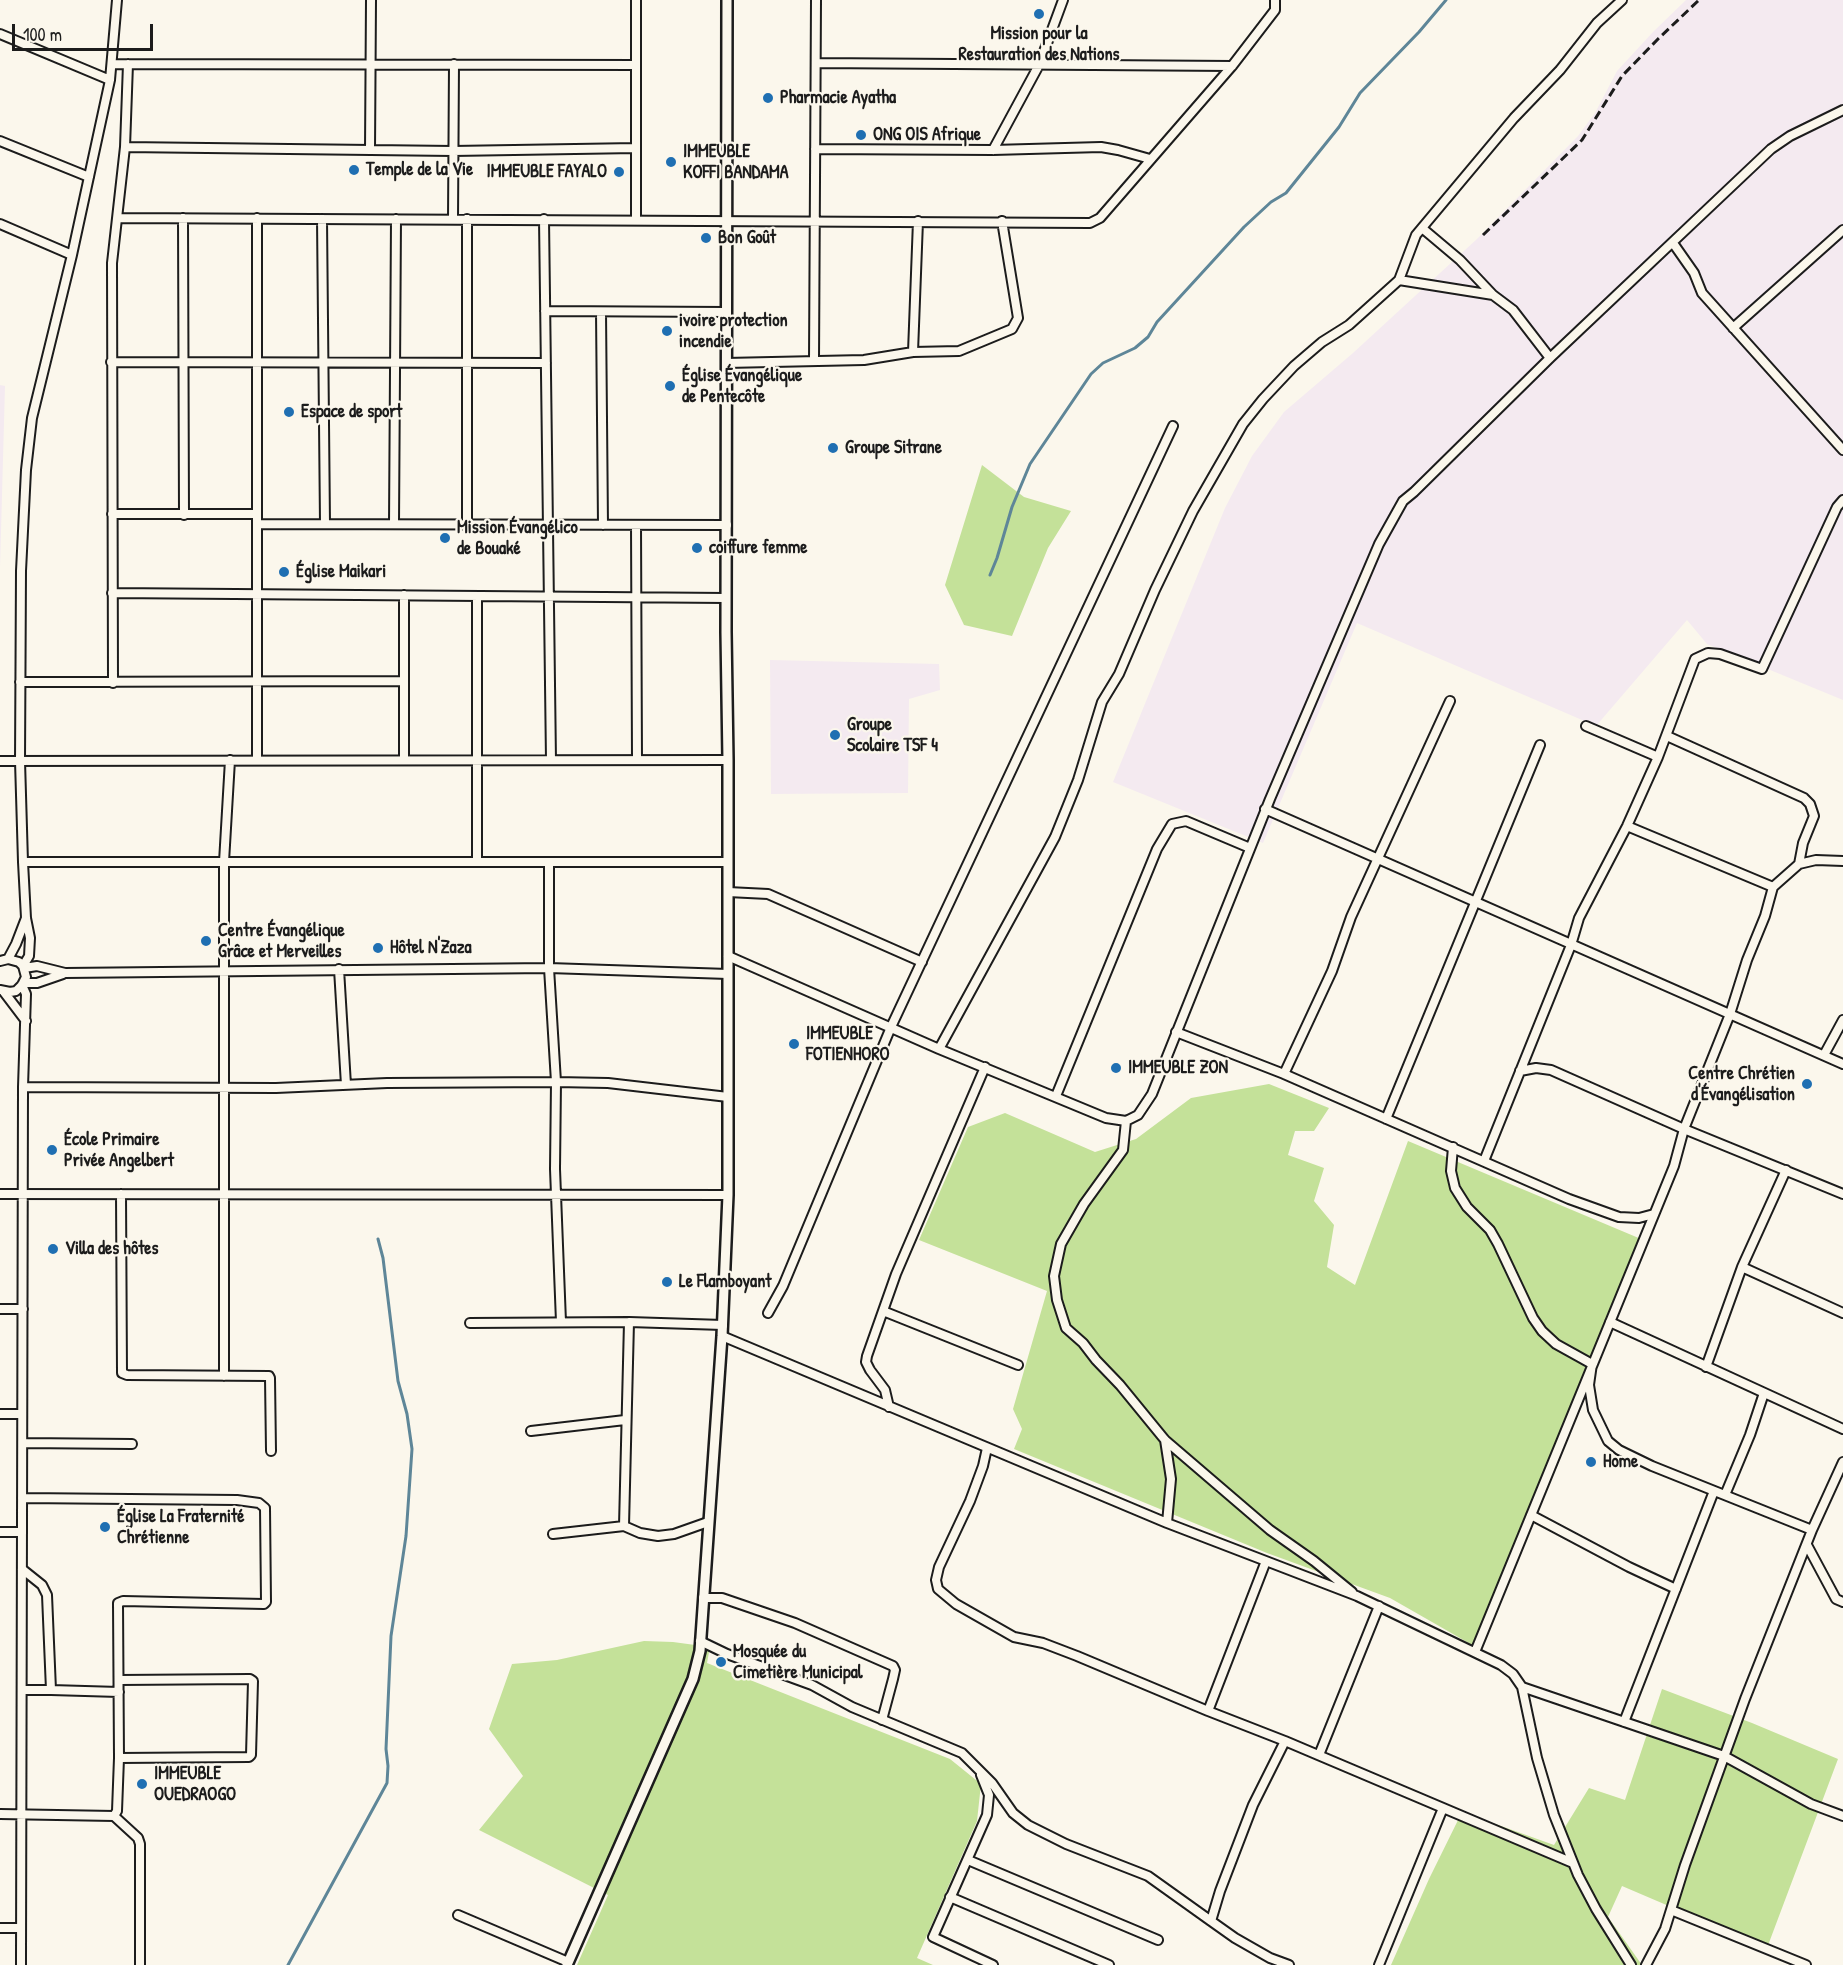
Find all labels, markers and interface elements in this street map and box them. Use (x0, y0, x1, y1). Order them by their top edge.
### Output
marker: Mission pour la Restauration des Nations (1032, 7, 1046, 21)
scale bar (15, 12, 156, 50)
text: 100 m (23, 22, 62, 47)
place label: Mission pour la Restauration des Nations (959, 23, 1119, 66)
place label: Pharmacie Ayatha (780, 87, 896, 109)
marker: Pharmacie Ayatha (761, 91, 775, 105)
place label: ONG OIS Afrique (873, 124, 981, 146)
marker: ONG OIS Afrique (854, 128, 868, 142)
place label: IMMEUBLE KOFFI BANDAMA (683, 141, 789, 184)
marker: IMMEUBLE KOFFI BANDAMA (664, 155, 678, 169)
place label: Temple de la Vie (366, 159, 473, 181)
place label: IMMEUBLE FAYALO (487, 161, 607, 183)
marker: Temple de la Vie (347, 163, 361, 177)
marker: IMMEUBLE FAYALO (612, 165, 626, 179)
place label: Bon Goût (718, 227, 776, 249)
marker: Bon Goût (699, 231, 713, 245)
place label: ivoire protection incendie (679, 310, 788, 352)
marker: ivoire protection incendie (660, 324, 674, 338)
place label: Église Évangélique de Pentecôte (682, 365, 802, 407)
marker: Église Évangélique de Pentecôte (663, 379, 677, 393)
place label: Espace de sport (301, 401, 402, 423)
marker: Espace de sport (282, 405, 296, 419)
place label: Groupe Sitrane (845, 437, 942, 459)
marker: Groupe Sitrane (826, 441, 840, 455)
place label: Mission Évangélico de Bouaké (457, 517, 578, 560)
marker: Mission Évangélico de Bouaké (438, 531, 452, 545)
place label: coiffure femme (709, 537, 807, 559)
marker: coiffure femme (690, 541, 704, 555)
place label: Église Maikari (296, 561, 386, 583)
marker: Église Maikari (277, 565, 291, 579)
place label: Groupe Scolaire TSF 4 (847, 714, 938, 756)
marker: Groupe Scolaire TSF 4 (828, 728, 842, 742)
place label: Centre Évangélique Grâce et Merveilles (218, 920, 345, 962)
marker: Centre Évangélique Grâce et Merveilles (199, 934, 213, 948)
place label: Hôtel N'Zaza (390, 937, 471, 959)
marker: Hôtel N'Zaza (371, 941, 385, 955)
place label: IMMEUBLE FOTIENHORO (806, 1023, 890, 1066)
marker: IMMEUBLE FOTIENHORO (787, 1037, 801, 1051)
place label: IMMEUBLE ZON (1128, 1057, 1228, 1079)
marker: IMMEUBLE ZON (1109, 1061, 1123, 1075)
place label: Centre Chrétien d'Évangélisation (1688, 1063, 1795, 1106)
marker: Centre Chrétien d'Évangélisation (1800, 1077, 1814, 1091)
place label: École Primaire Privée Angelbert (64, 1129, 174, 1172)
marker: École Primaire Privée Angelbert (45, 1143, 59, 1157)
place label: Villa des hôtes (65, 1238, 158, 1260)
marker: Villa des hôtes (46, 1242, 60, 1256)
place label: Le Flamboyant (679, 1271, 772, 1293)
marker: Le Flamboyant (660, 1275, 674, 1289)
place label: Home (1603, 1451, 1638, 1473)
marker: Home (1584, 1455, 1598, 1469)
place label: Église La Fraternité Chrétienne (117, 1506, 244, 1549)
marker: Église La Fraternité Chrétienne (98, 1520, 112, 1534)
place label: Mosquée du Cimetière Municipal (733, 1641, 863, 1684)
marker: Mosquée du Cimetière Municipal (714, 1655, 728, 1669)
place label: IMMEUBLE OUEDRAOGO (154, 1763, 236, 1806)
marker: IMMEUBLE OUEDRAOGO (135, 1777, 149, 1791)

